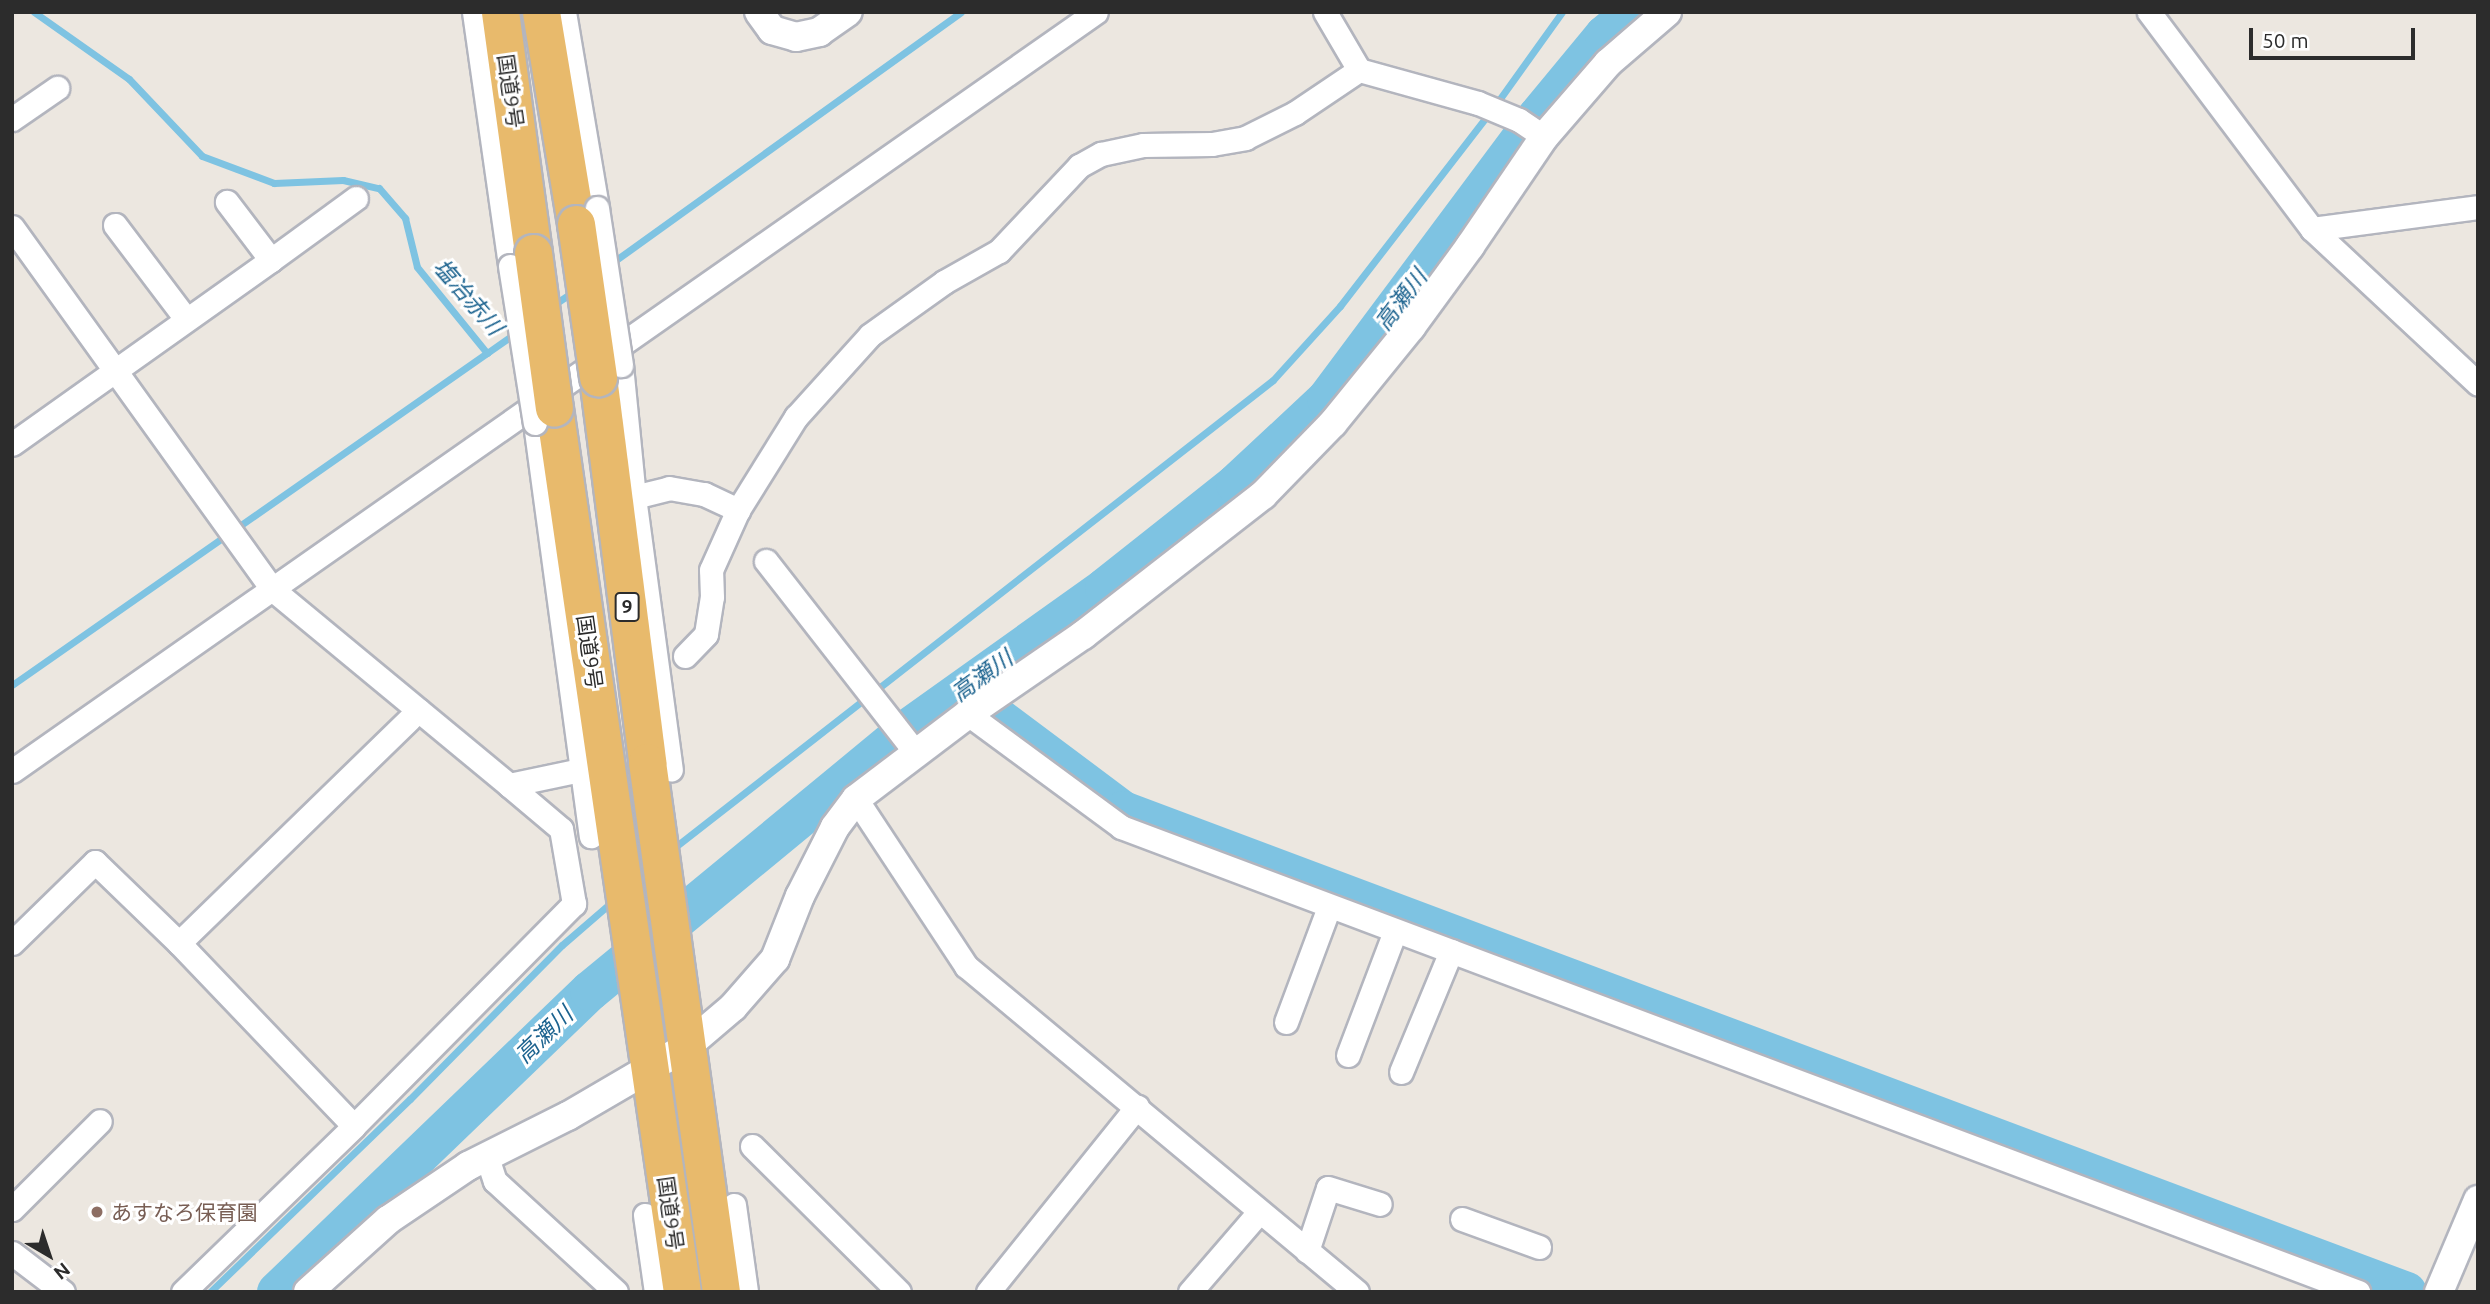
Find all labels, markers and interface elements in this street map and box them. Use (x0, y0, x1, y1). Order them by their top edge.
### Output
scale bar (2252, 14, 2418, 58)
text: 50 m (2262, 28, 2309, 52)
street label: 国道9号 (493, 52, 529, 130)
water label: 塩冶赤川 (427, 253, 509, 341)
water label: 高瀬川 (1369, 264, 1433, 336)
road number: 9 (613, 592, 641, 622)
street label: 国道9号 (572, 613, 608, 691)
water label: 高瀬川 (946, 645, 1018, 707)
water label: 高瀬川 (510, 1001, 578, 1069)
street label: 国道9号 (653, 1174, 689, 1252)
place label: あすなろ保育園 (111, 1199, 258, 1225)
marker: あすなろ保育園 (89, 1204, 105, 1220)
north arrow (14, 1220, 84, 1290)
text: N (50, 1258, 75, 1284)

